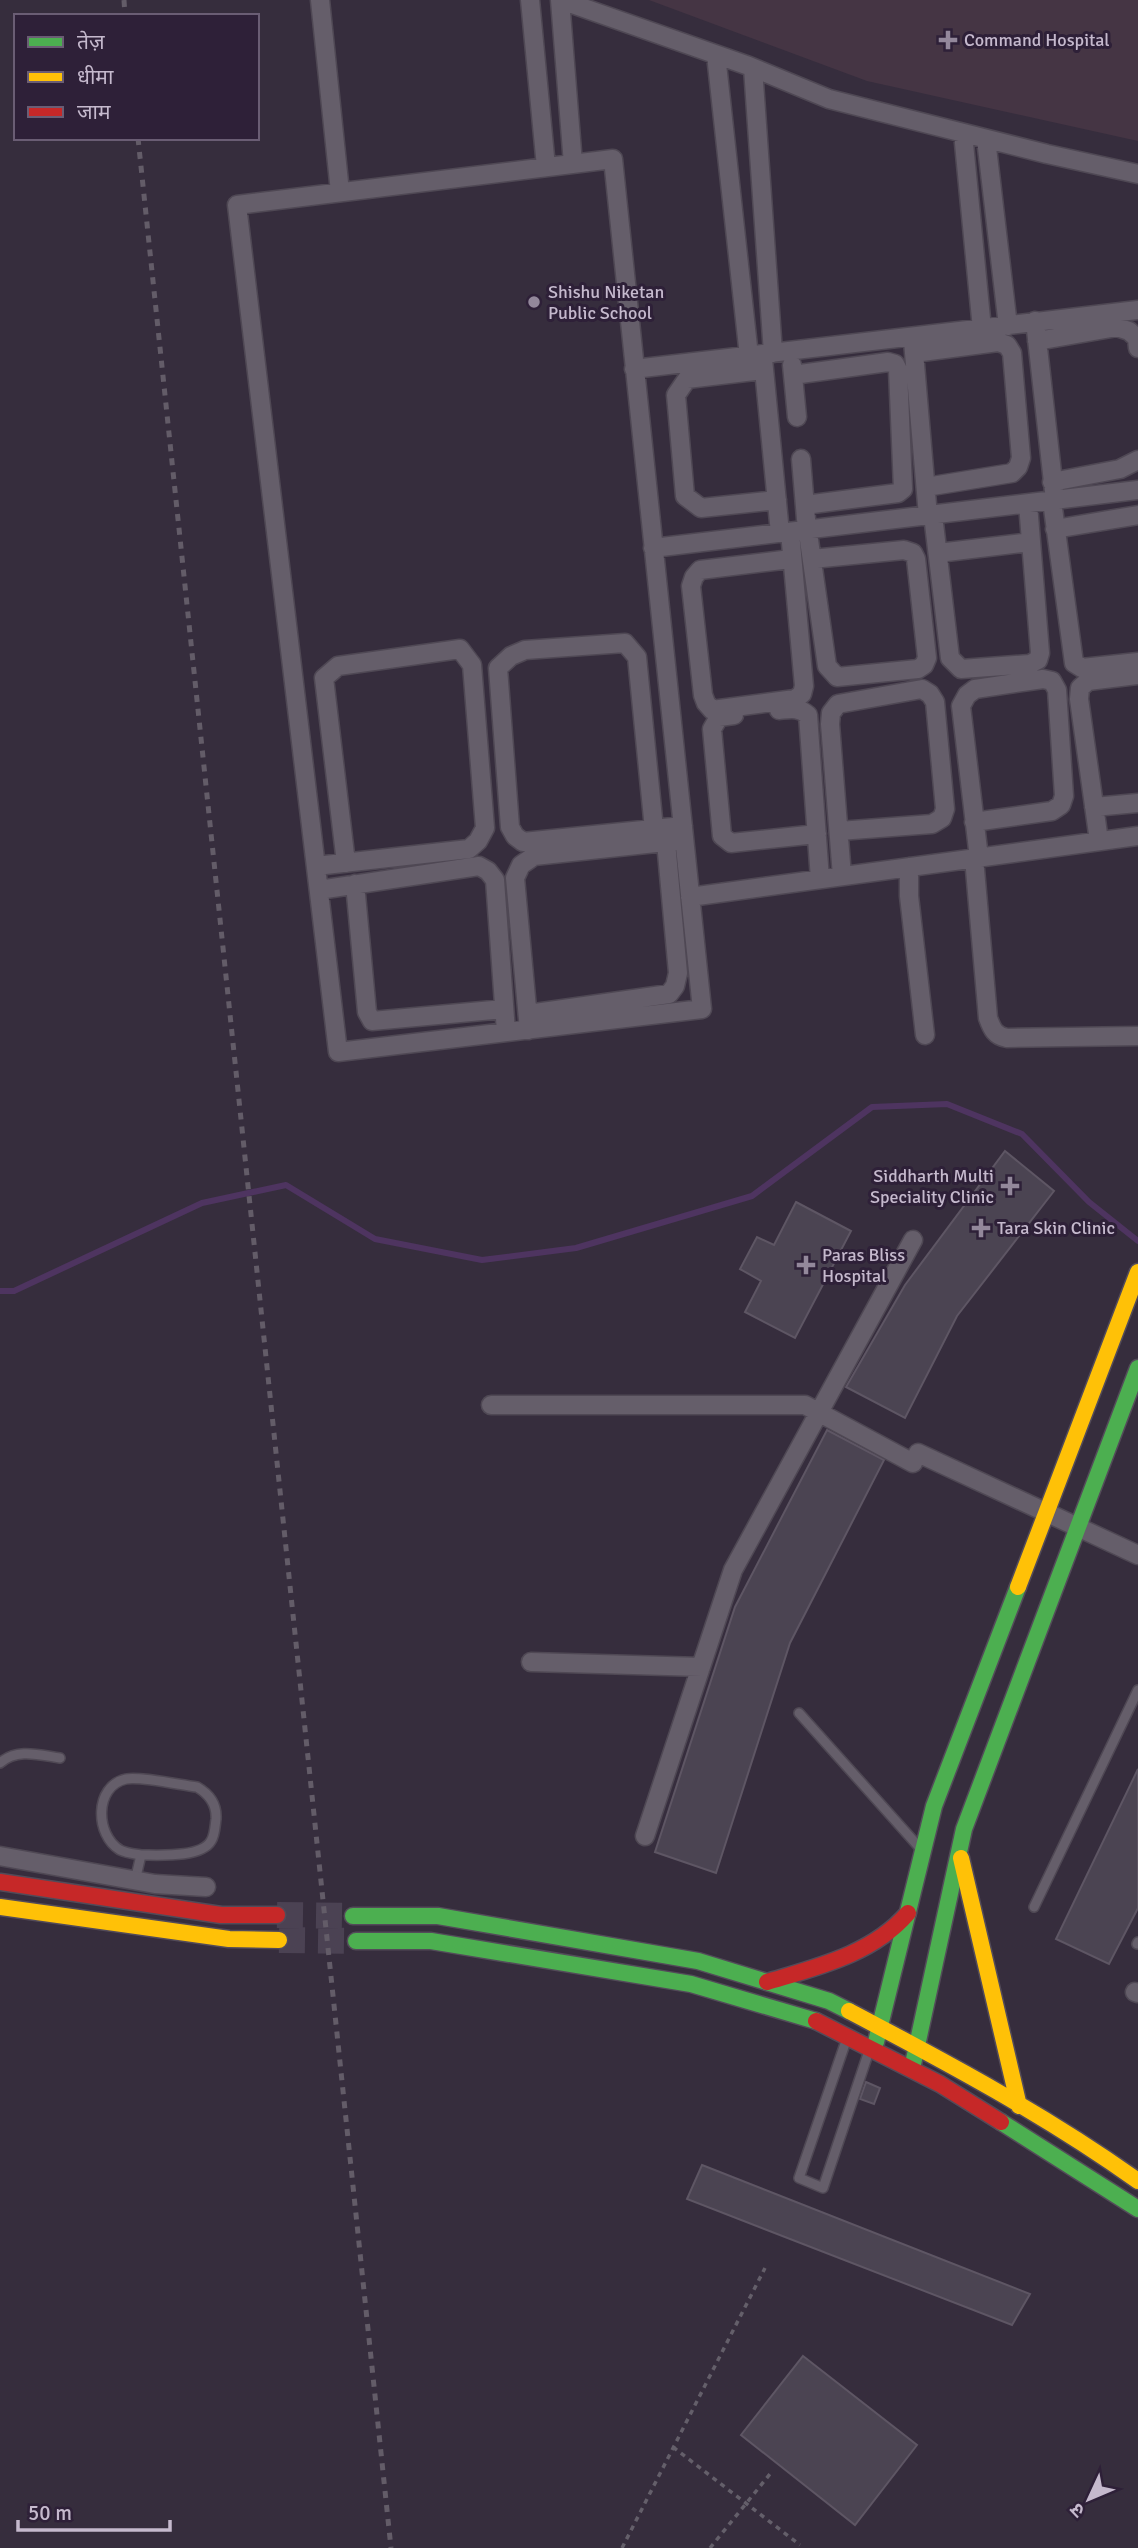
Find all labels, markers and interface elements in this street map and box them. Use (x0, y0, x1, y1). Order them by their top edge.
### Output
legend (14, 14, 259, 140)
text: तेज़ (77, 29, 105, 55)
place label: Command Hospital (964, 29, 1110, 51)
marker: Command Hospital (938, 30, 958, 50)
text: धीमा (77, 64, 114, 90)
text: जाम (77, 99, 111, 125)
place label: Shishu Niketan Public School (548, 281, 664, 324)
marker: Shishu Niketan Public School (526, 294, 542, 310)
place label: Siddharth Multi Speciality Clinic (870, 1165, 994, 1208)
marker: Siddharth Multi Speciality Clinic (1000, 1176, 1020, 1196)
place label: Tara Skin Clinic (997, 1217, 1115, 1239)
marker: Tara Skin Clinic (971, 1218, 991, 1238)
place label: Paras Bliss Hospital (822, 1244, 905, 1287)
marker: Paras Bliss Hospital (796, 1255, 816, 1275)
north arrow (1054, 2464, 1124, 2534)
scale bar (18, 2488, 170, 2532)
text: उ (1064, 2497, 1090, 2522)
text: 50 m (28, 2500, 72, 2526)

